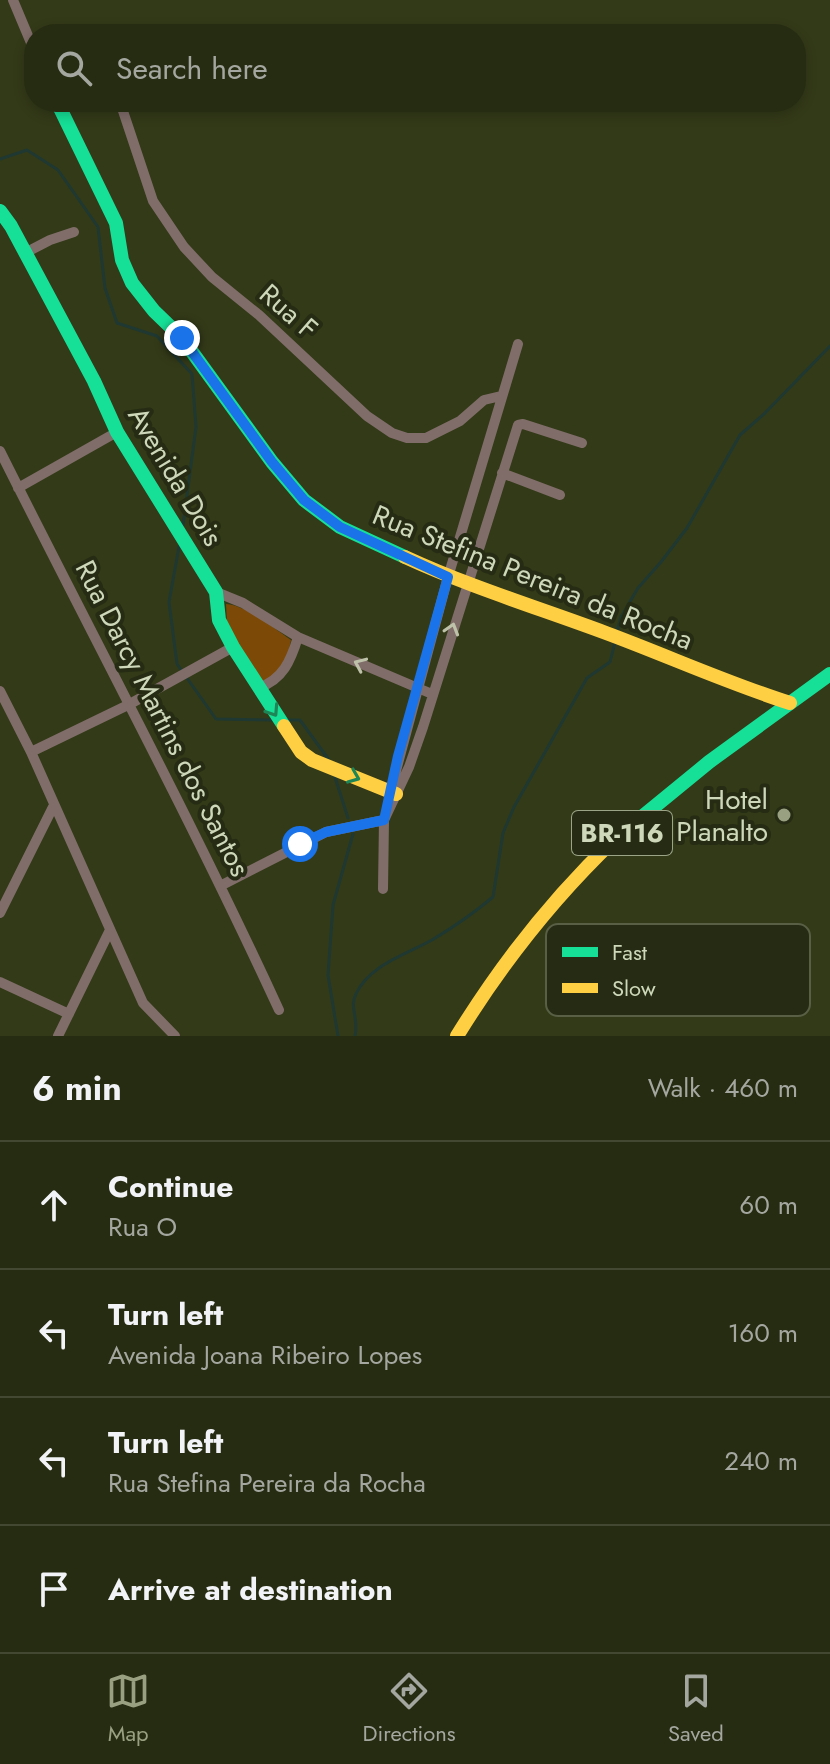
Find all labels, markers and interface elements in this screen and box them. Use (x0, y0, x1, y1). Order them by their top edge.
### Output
search box (24, 24, 806, 112)
icon: search (52, 46, 96, 90)
text: Search here (116, 47, 268, 90)
street label: Rua F (250, 274, 327, 349)
route end (164, 320, 200, 356)
street label: Avenida Dois (118, 399, 233, 554)
street label: Rua Stefina Pereira da Rocha (366, 494, 699, 661)
street label: Rua Darcy Martins dos Santos (65, 553, 260, 883)
one-way arrow (443, 623, 459, 636)
one-way arrow (354, 658, 368, 674)
one-way arrow (264, 702, 279, 717)
one-way arrow (346, 767, 360, 784)
place label: Hotel Planalto (676, 779, 768, 852)
marker: Hotel Planalto (775, 806, 793, 824)
road number: BR-116 (572, 811, 672, 855)
route start (282, 826, 318, 862)
legend (546, 924, 810, 1016)
text: Fast (612, 936, 648, 968)
text: Slow (612, 972, 656, 1004)
text: 6 min (32, 1064, 122, 1113)
text: Walk · 460 m (648, 1069, 798, 1107)
text: Continue (108, 1165, 234, 1208)
icon: ahead (32, 1183, 76, 1227)
text: 60 m (739, 1186, 798, 1224)
text: Rua O (108, 1208, 177, 1246)
text: Turn left (108, 1293, 223, 1336)
icon: left (32, 1311, 76, 1355)
text: 160 m (728, 1314, 798, 1352)
text: Avenida Joana Ribeiro Lopes (108, 1336, 422, 1374)
text: Turn left (108, 1421, 223, 1464)
icon: left (32, 1439, 76, 1483)
text: 240 m (724, 1442, 798, 1480)
text: Rua Stefina Pereira da Rocha (108, 1464, 426, 1502)
icon: arrive (32, 1567, 76, 1611)
text: Arrive at destination (108, 1568, 393, 1611)
tab: Map (106, 1669, 150, 1749)
tab: Directions (363, 1669, 456, 1749)
tab: Saved (668, 1669, 724, 1749)

